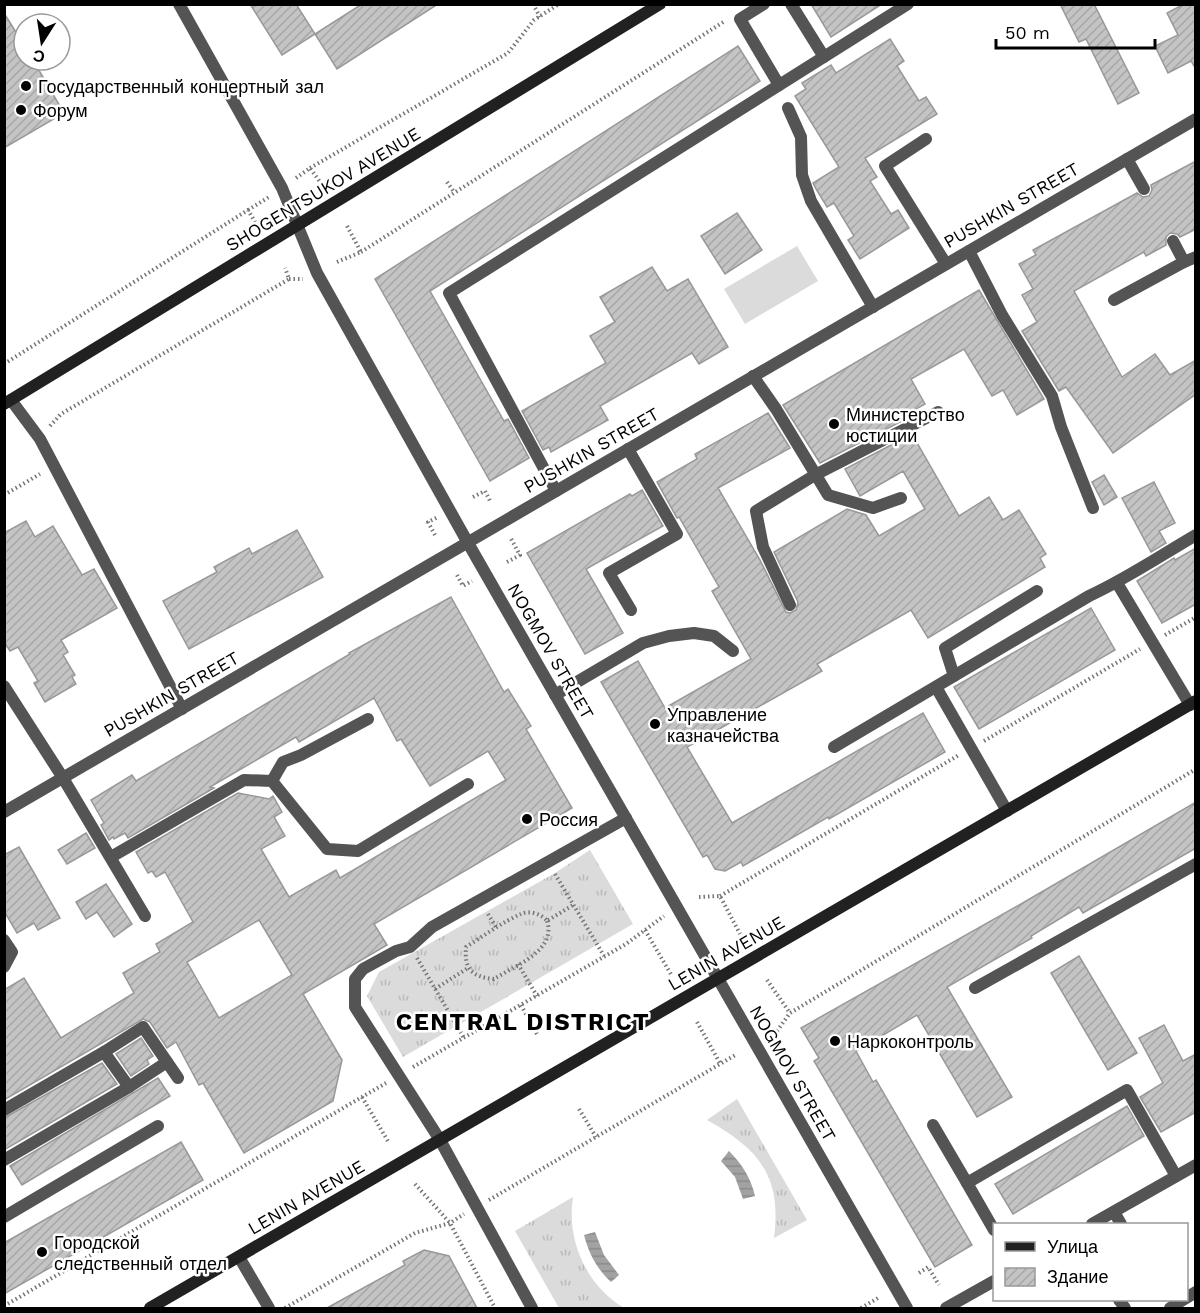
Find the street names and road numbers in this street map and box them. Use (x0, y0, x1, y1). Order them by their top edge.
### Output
street label: SHOGENTSUKOV AVENUE (222, 123, 424, 255)
street label: PUSHKIN STREET (940, 158, 1082, 252)
street label: PUSHKIN STREET (520, 403, 662, 497)
street label: NOGMOV STREET (504, 579, 598, 723)
street label: PUSHKIN STREET (100, 647, 242, 741)
street label: LENIN AVENUE (664, 911, 788, 995)
street label: NOGMOV STREET (746, 1001, 840, 1145)
street label: LENIN AVENUE (244, 1155, 368, 1239)

